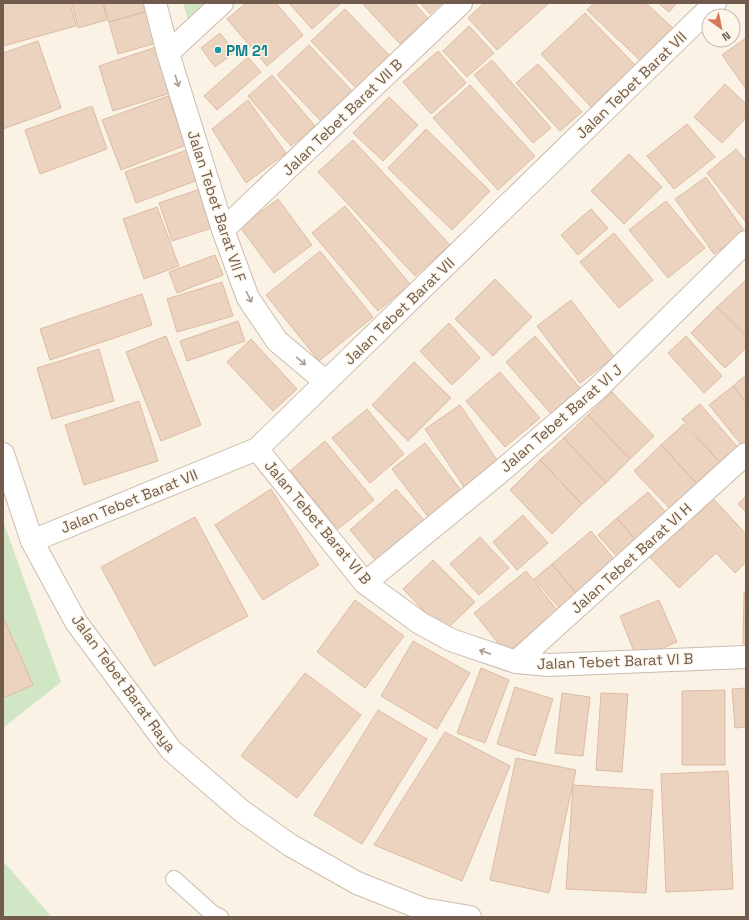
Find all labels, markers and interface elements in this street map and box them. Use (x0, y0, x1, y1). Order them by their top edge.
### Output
north arrow (701, 8, 741, 48)
street label: Jalan Tebet Barat VII (572, 27, 690, 143)
text: N (720, 29, 733, 44)
place label: PM 21 (226, 41, 268, 60)
marker: PM 21 (213, 45, 223, 55)
street label: Jalan Tebet Barat VII B (278, 54, 406, 180)
one-way arrow (174, 74, 181, 87)
street label: Jalan Tebet Barat VII F (183, 128, 251, 284)
street label: Jalan Tebet Barat VII (340, 253, 458, 369)
one-way arrow (245, 291, 253, 303)
one-way arrow (296, 357, 307, 366)
street label: Jalan Tebet Barat VI J (496, 360, 626, 476)
street label: Jalan Tebet Barat VI B (260, 456, 376, 588)
street label: Jalan Tebet Barat VII (57, 465, 201, 537)
street label: Jalan Tebet Barat VI H (566, 499, 696, 617)
street label: Jalan Tebet Barat Raya (68, 610, 181, 756)
one-way arrow (479, 648, 492, 655)
street label: Jalan Tebet Barat VI B (536, 649, 694, 673)

